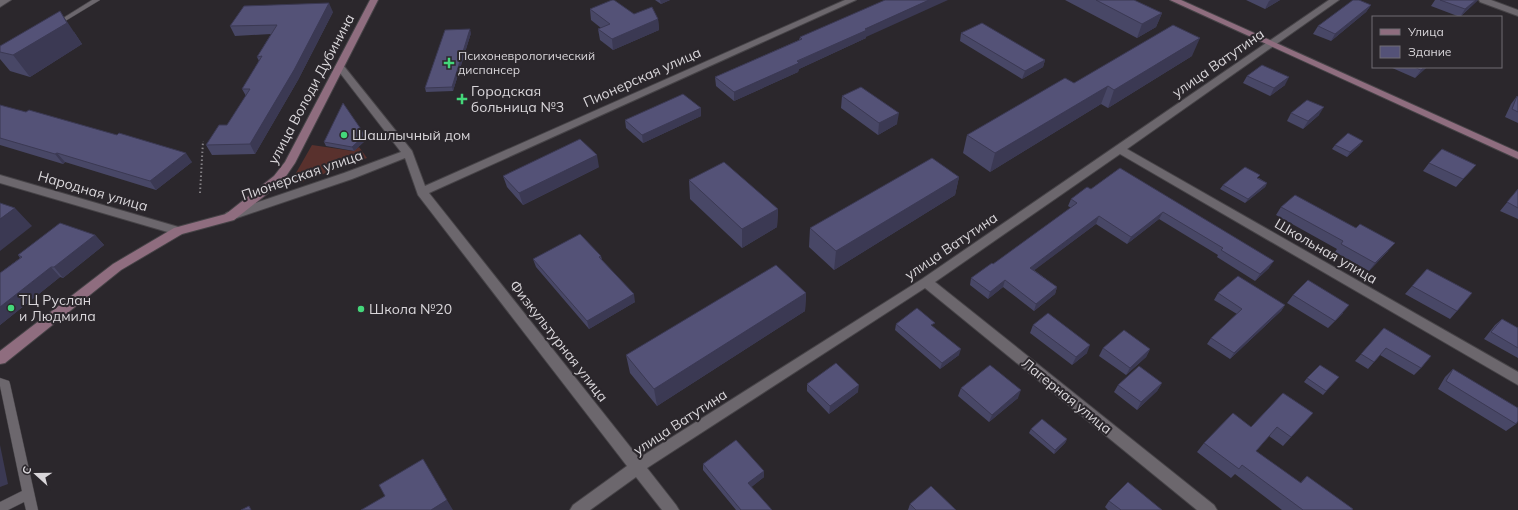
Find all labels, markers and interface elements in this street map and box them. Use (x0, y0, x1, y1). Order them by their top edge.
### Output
street label: улица Володи Дубинина (264, 11, 358, 167)
legend (1372, 16, 1502, 68)
text: Улица (1407, 24, 1444, 39)
street label: улица Ватутина (1169, 25, 1267, 101)
street label: Пионерская улица (580, 43, 704, 111)
text: Здание (1408, 44, 1452, 59)
place label: Психоневрологический диспансер (458, 48, 595, 77)
marker: Психоневрологический диспансер (443, 57, 455, 69)
place label: Городская больница №3 (471, 82, 564, 116)
marker: Городская больница №3 (456, 93, 468, 105)
place label: Шашлычный дом (352, 126, 470, 144)
marker: Шашлычный дом (339, 130, 349, 140)
street label: Пионерская улица (239, 146, 365, 204)
street label: Народная улица (36, 167, 150, 215)
street label: улица Ватутина (901, 208, 1001, 284)
street label: Школьная улица (1271, 214, 1381, 288)
street label: Физкультурная улица (506, 277, 612, 405)
place label: ТЦ Руслан и Людмила (19, 291, 96, 325)
place label: Школа №20 (369, 300, 452, 318)
marker: ТЦ Руслан и Людмила (6, 303, 16, 313)
marker: Школа №20 (356, 304, 366, 314)
street label: Лагерная улица (1018, 354, 1116, 438)
street label: улица Ватутина (630, 385, 730, 459)
north arrow (16, 454, 56, 494)
text: С (19, 464, 35, 476)

